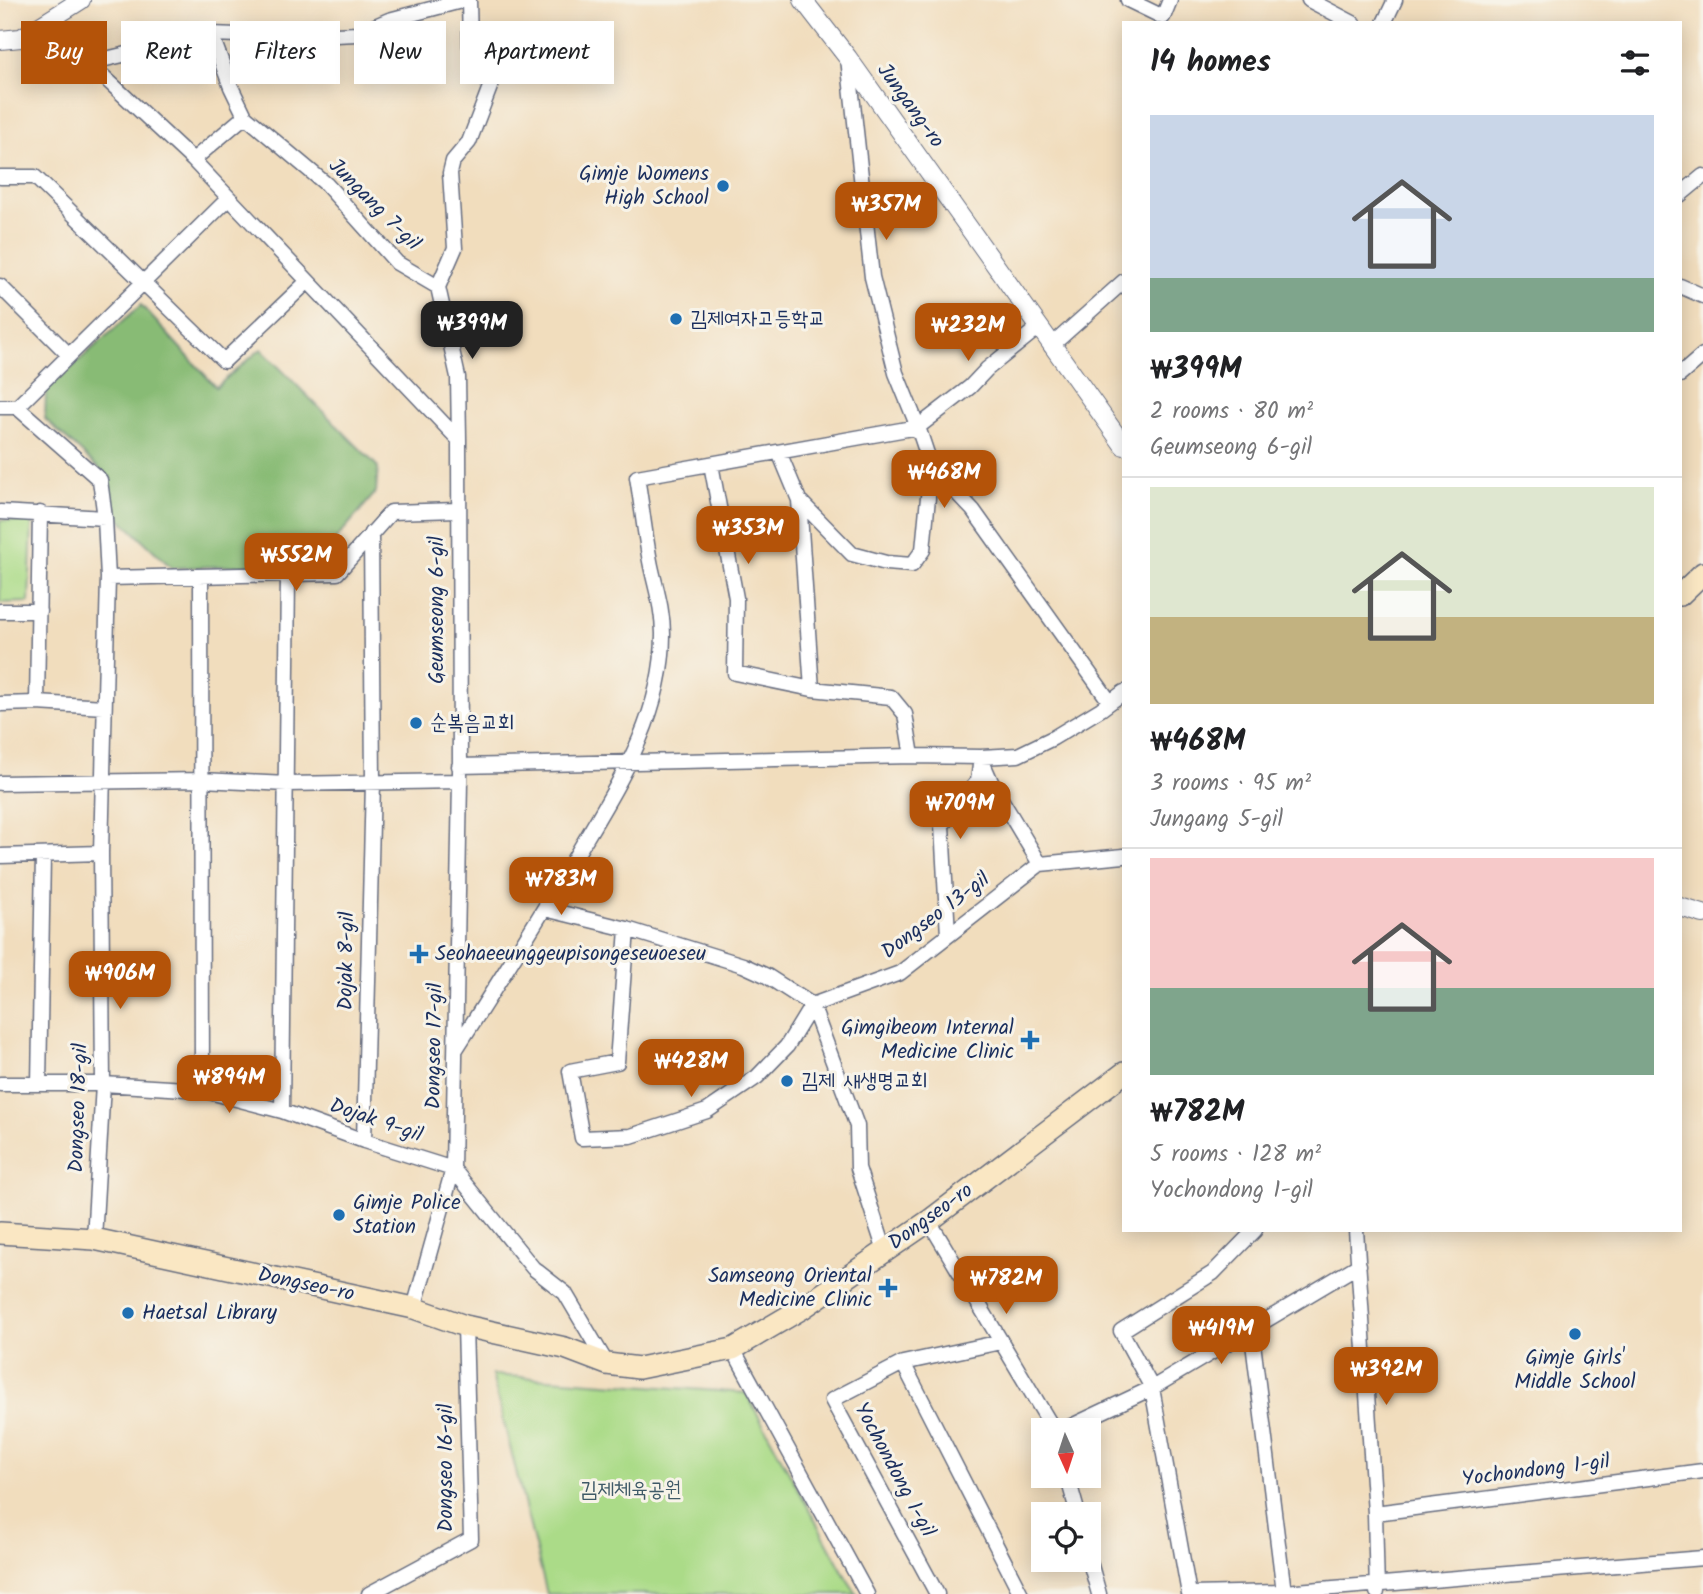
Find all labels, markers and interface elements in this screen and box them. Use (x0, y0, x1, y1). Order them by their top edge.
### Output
chip: Buy (21, 21, 107, 84)
chip: Rent (121, 21, 216, 84)
chip: Filters (230, 21, 340, 84)
chip: New (354, 21, 446, 84)
chip: Apartment (460, 21, 614, 84)
text: 14 homes (1150, 39, 1271, 87)
icon: filters (1616, 44, 1654, 82)
street label: Jungang-ro (868, 57, 952, 155)
street label: Jungang 7-gil (320, 151, 428, 259)
place label: Gimje Womens High School (579, 158, 709, 215)
icon: home (1339, 161, 1465, 287)
marker: Gimje Womens High School (715, 178, 731, 194)
pin: ₩357M (837, 182, 935, 242)
text: ₩357M (851, 187, 921, 223)
pin: ₩399M (423, 302, 521, 361)
place label: 김제여자고등학교 (690, 303, 825, 336)
pin: ₩232M (919, 304, 1017, 363)
text: ₩399M (437, 306, 507, 342)
text: ₩232M (931, 308, 1005, 344)
marker: 김제여자고등학교 (668, 311, 684, 327)
text: ₩399M (1150, 346, 1242, 394)
text: 2 rooms · 80 m² (1150, 394, 1313, 430)
text: Geumseong 6-gil (1150, 430, 1312, 466)
pin: ₩468M (895, 450, 993, 510)
text: ₩468M (907, 455, 981, 491)
pin: ₩353M (699, 506, 797, 566)
text: ₩353M (712, 511, 784, 547)
icon: home (1339, 533, 1465, 659)
pin: ₩552M (247, 534, 345, 593)
street label: Geumseong 6-gil (421, 536, 454, 684)
text: ₩552M (260, 538, 332, 574)
place label: 순복음교회 (430, 707, 515, 740)
marker: 순복음교회 (408, 715, 424, 731)
text: ₩468M (1150, 718, 1245, 766)
text: 3 rooms · 95 m² (1150, 766, 1311, 802)
pin: ₩709M (911, 782, 1009, 841)
text: ₩709M (926, 786, 994, 822)
text: Jungang 5-gil (1150, 802, 1283, 838)
pin: ₩783M (512, 858, 610, 917)
text: ₩783M (525, 862, 597, 898)
street label: Dongseo 13-gil (875, 864, 997, 968)
icon: home (1339, 904, 1465, 1030)
street label: Dojak 8-gil (330, 911, 364, 1011)
place label: Seohaeeunggeupisongeseuoeseu (435, 938, 706, 971)
marker: Seohaeeunggeupisongeseuoeseu (409, 944, 429, 964)
pin: ₩906M (71, 951, 169, 1011)
text: ₩906M (85, 956, 155, 992)
street label: Dongseo 17-gil (417, 982, 453, 1110)
place label: Gimgibeom Internal Medicine Clinic (841, 1012, 1014, 1069)
marker: Gimgibeom Internal Medicine Clinic (1020, 1030, 1040, 1050)
pin: ₩428M (642, 1040, 740, 1099)
street label: Dongseo 18-gil (60, 1043, 98, 1173)
text: ₩428M (654, 1044, 728, 1080)
pin: ₩894M (180, 1056, 278, 1115)
text: ₩894M (193, 1060, 265, 1096)
place label: 김제 새생명교회 (801, 1065, 928, 1098)
marker: 김제 새생명교회 (779, 1073, 795, 1089)
text: ₩782M (1150, 1089, 1244, 1137)
street label: Dojak 9-gil (325, 1090, 427, 1152)
text: 5 rooms · 128 m² (1150, 1137, 1321, 1173)
text: Yochondong 1-gil (1150, 1173, 1313, 1209)
street label: Dongseo-ro (882, 1175, 980, 1259)
place label: Gimje Police Station (353, 1187, 461, 1244)
marker: Gimje Police Station (331, 1207, 347, 1223)
pin: ₩782M (957, 1256, 1055, 1316)
street label: Dongseo-ro (255, 1259, 357, 1311)
place label: Samseong Oriental Medicine Clinic (708, 1260, 872, 1317)
text: ₩782M (970, 1261, 1042, 1297)
marker: Samseong Oriental Medicine Clinic (878, 1278, 898, 1298)
place label: Haetsal Library (142, 1297, 277, 1330)
marker: Haetsal Library (120, 1305, 136, 1321)
pin: ₩419M (1172, 1306, 1270, 1366)
text: ₩419M (1188, 1311, 1254, 1347)
marker: Gimje Girls' Middle School (1567, 1326, 1583, 1342)
place label: Gimje Girls' Middle School (1514, 1342, 1636, 1399)
pin: ₩392M (1337, 1348, 1435, 1407)
text: ₩392M (1350, 1352, 1422, 1388)
street label: Yochondong 1-gil (844, 1397, 944, 1543)
street label: Dongseo 16-gil (430, 1404, 463, 1532)
north arrow (1031, 1418, 1101, 1488)
map controls (1031, 1418, 1101, 1572)
street label: Yochondong 1-gil (1460, 1446, 1612, 1496)
park label: 김제체육공원 (580, 1474, 682, 1507)
button: locate (1031, 1502, 1101, 1572)

